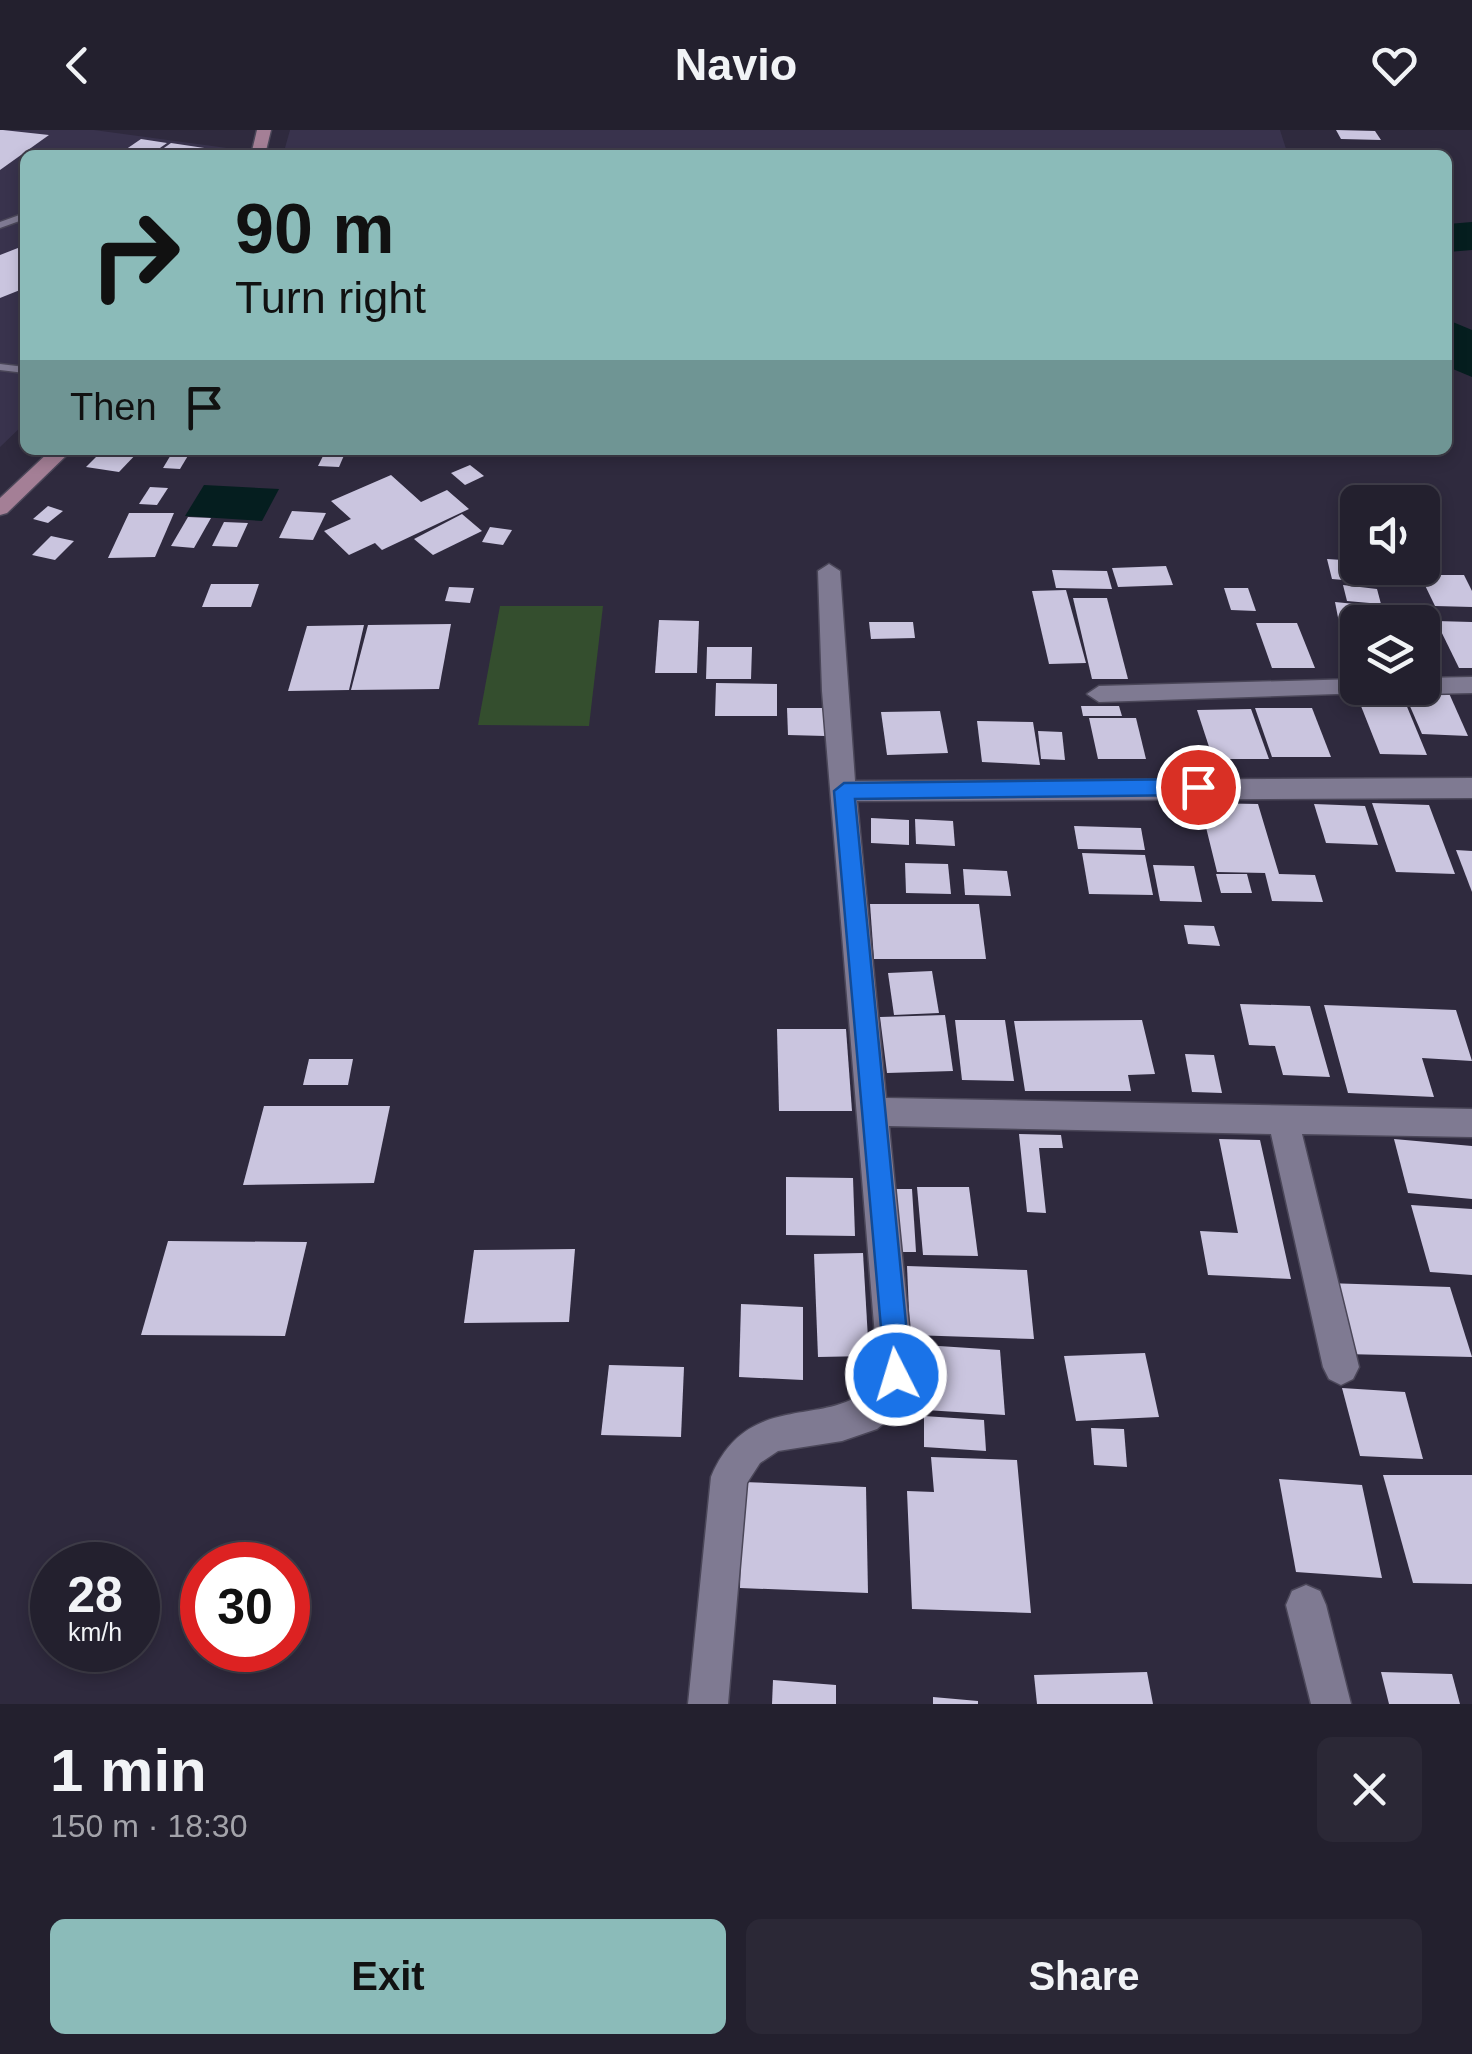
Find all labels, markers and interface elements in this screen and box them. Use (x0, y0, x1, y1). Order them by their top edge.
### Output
icon: back (50, 38, 105, 93)
icon: heart (1367, 38, 1422, 93)
text: Navio (675, 39, 797, 90)
icon: right (70, 190, 200, 320)
text: 90 m (235, 190, 395, 268)
text: Turn right (235, 272, 426, 323)
icon: arrive (177, 380, 232, 435)
text: Then (70, 386, 157, 428)
map controls (1340, 485, 1440, 705)
button: sound (1340, 485, 1440, 585)
button: layers (1340, 605, 1440, 705)
pin (1156, 745, 1241, 830)
icon: arrive (1171, 760, 1226, 815)
position arrow (844, 1323, 948, 1427)
speed limit sign: 30 (180, 1542, 310, 1672)
text: 28 (67, 1567, 123, 1623)
text: km/h (68, 1618, 122, 1646)
text: 1 min (50, 1737, 207, 1804)
button: close (1317, 1737, 1422, 1842)
text: 150 m · 18:30 (50, 1808, 247, 1844)
button: Exit (50, 1919, 726, 2034)
button: Share (746, 1919, 1422, 2034)

